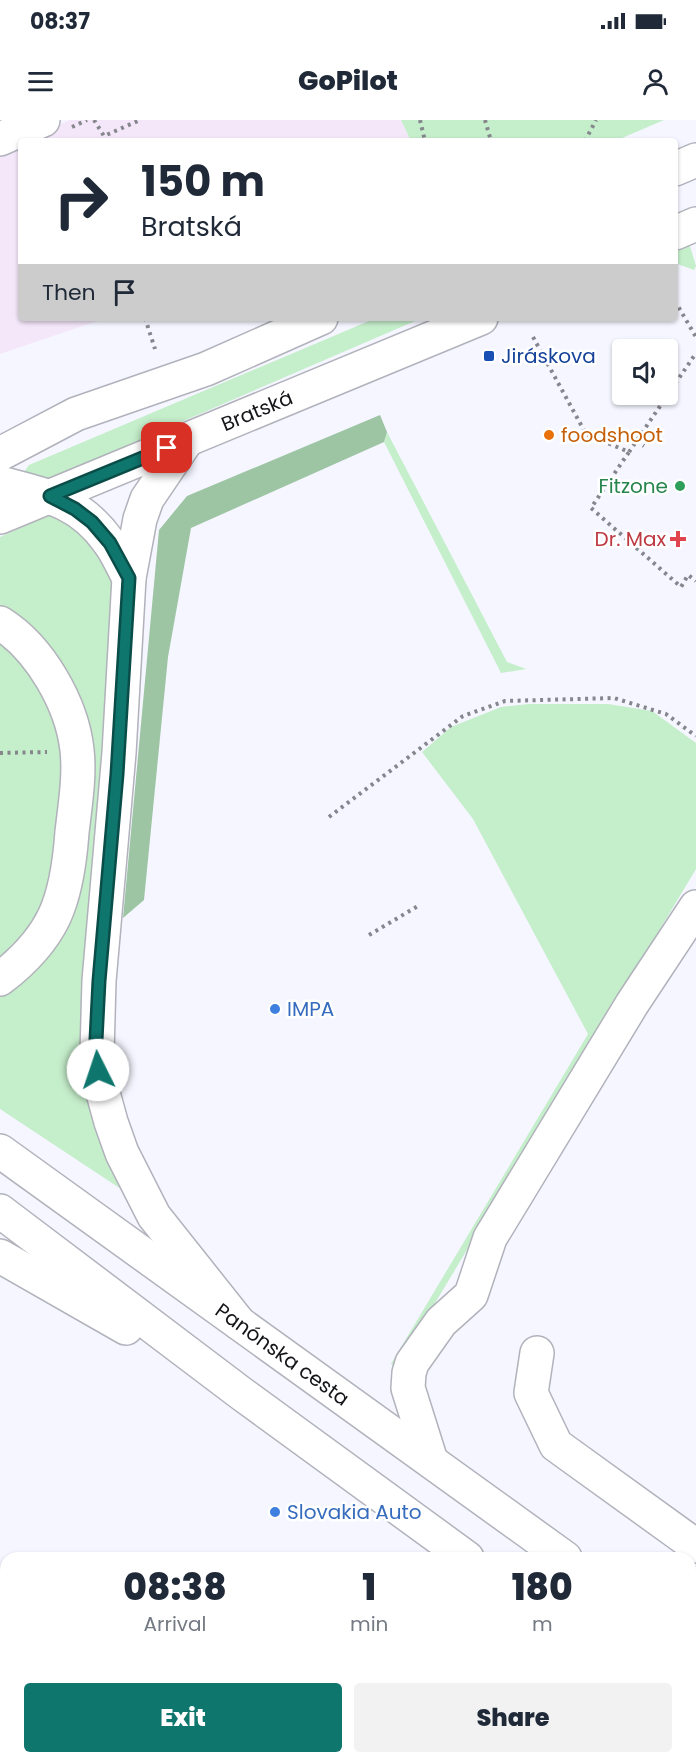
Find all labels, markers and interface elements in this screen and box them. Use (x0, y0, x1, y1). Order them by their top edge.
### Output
text: 08:37 (30, 6, 90, 37)
text: GoPilot (298, 62, 398, 99)
icon: menu (24, 65, 57, 98)
icon: person (639, 65, 672, 98)
text: 150 m (141, 152, 265, 211)
icon: right (42, 162, 120, 240)
text: Bratská (141, 208, 242, 245)
icon: arrive (108, 276, 141, 309)
text: Then (42, 277, 96, 308)
map controls (612, 339, 678, 405)
button: sound (612, 339, 678, 405)
place label: Jiráskova (501, 342, 596, 370)
marker: Jiráskova (482, 349, 496, 363)
street label: Bratská (217, 383, 297, 438)
place label: foodshoot (561, 421, 663, 449)
pin (141, 422, 192, 473)
marker: foodshoot (542, 428, 556, 442)
icon: arrive (150, 431, 183, 464)
place label: Fitzone (599, 472, 668, 500)
marker: Fitzone (673, 479, 687, 493)
place label: Dr. Max (595, 525, 666, 553)
marker: Dr. Max (671, 532, 685, 546)
place label: IMPA (287, 995, 334, 1023)
marker: IMPA (268, 1002, 282, 1016)
position arrow (66, 1038, 130, 1102)
street label: Panónska cesta (210, 1297, 355, 1412)
place label: Slovakia Auto (287, 1498, 422, 1526)
marker: Slovakia Auto (268, 1505, 282, 1519)
text: 08:38 (123, 1562, 227, 1613)
text: 1 (362, 1562, 376, 1613)
text: 180 (512, 1562, 573, 1613)
text: Arrival (144, 1610, 207, 1638)
text: min (350, 1610, 388, 1638)
text: m (532, 1610, 552, 1638)
button: Exit (24, 1683, 342, 1752)
button: Share (354, 1683, 672, 1752)

